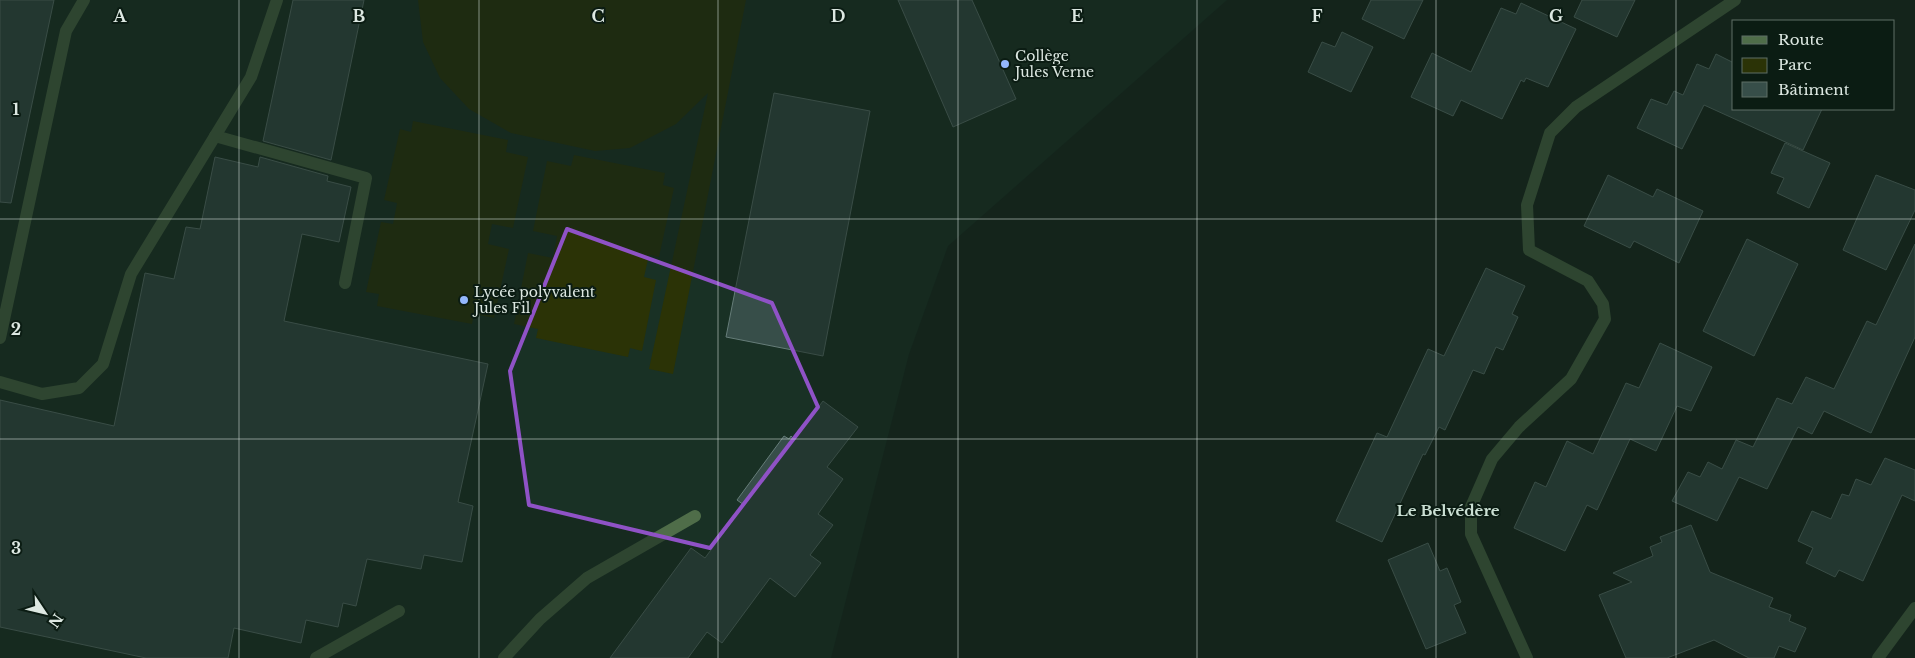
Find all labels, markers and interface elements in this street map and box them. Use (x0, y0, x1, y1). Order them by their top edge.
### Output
text: A (113, 6, 128, 26)
text: B (353, 6, 366, 26)
text: C (591, 6, 605, 26)
text: D (831, 6, 845, 26)
text: E (1071, 6, 1083, 26)
text: F (1311, 6, 1323, 26)
text: G (1549, 6, 1563, 26)
legend (1732, 20, 1895, 110)
text: Route (1778, 30, 1824, 49)
place label: Collège Jules Verne (1013, 47, 1094, 81)
text: Parc (1778, 55, 1811, 74)
marker: Collège Jules Verne (999, 58, 1011, 70)
text: Bâtiment (1778, 80, 1850, 99)
text: 1 (13, 99, 20, 119)
place label: Lycée polyvalent Jules Fil (472, 283, 596, 317)
marker: Lycée polyvalent Jules Fil (458, 294, 470, 306)
text: 2 (11, 319, 21, 339)
district label: Le Belvédère (1396, 501, 1500, 520)
text: 3 (11, 538, 21, 558)
north arrow (20, 588, 70, 638)
text: N (44, 610, 67, 631)

